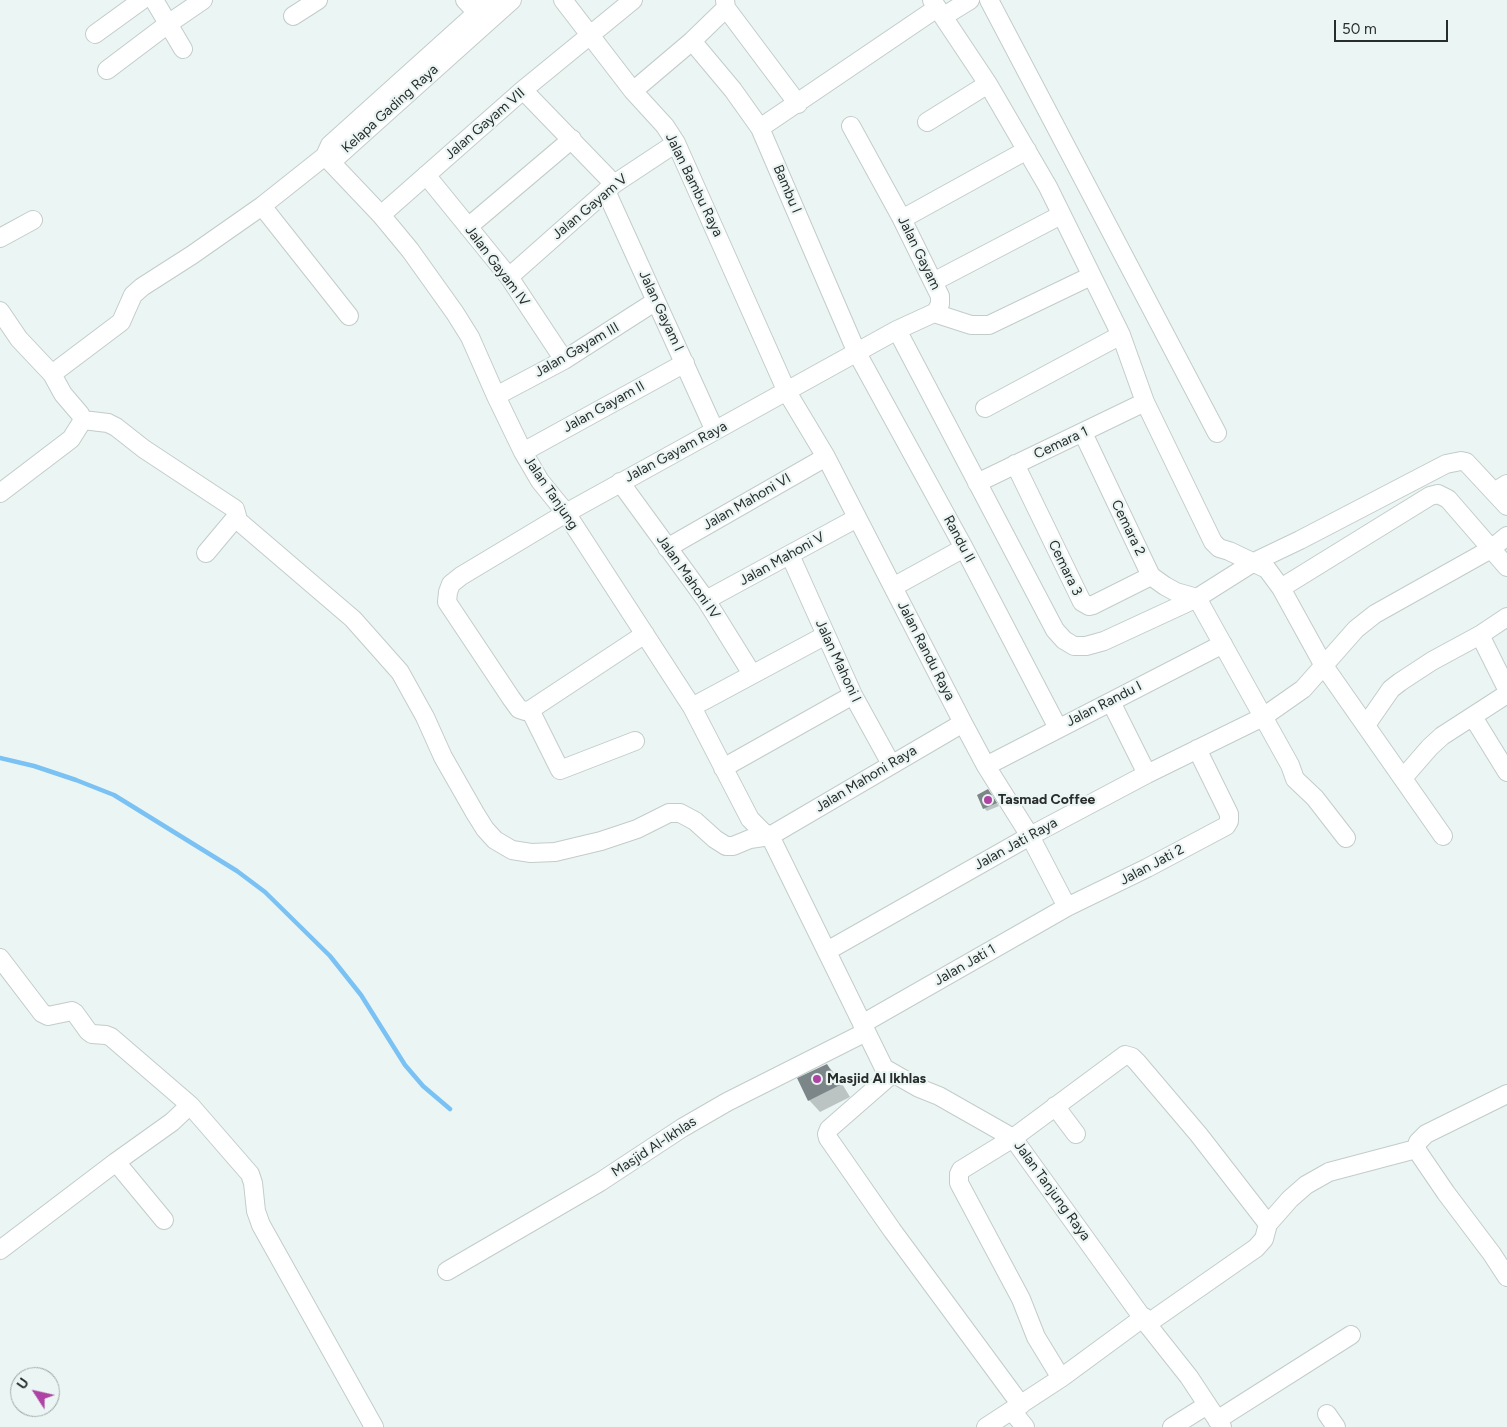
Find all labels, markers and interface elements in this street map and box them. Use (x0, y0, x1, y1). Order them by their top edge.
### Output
scale bar (1337, 10, 1451, 42)
text: 50 m (1342, 20, 1377, 38)
street label: Kelapa Gading Raya (338, 61, 442, 157)
street label: Jalan Gayam VII (442, 85, 528, 163)
street label: Jalan Bambu Raya (662, 131, 726, 239)
street label: Bambu I (769, 162, 805, 216)
street label: Jalan Gayam V (549, 171, 631, 243)
street label: Jalan Gayam (894, 213, 944, 293)
street label: Jalan Gayam IV (461, 222, 533, 310)
street label: Jalan Gayam I (635, 268, 687, 354)
street label: Jalan Gayam III (532, 319, 622, 381)
street label: Jalan Gayam II (560, 378, 648, 436)
street label: Jalan Gayam Raya (622, 418, 730, 486)
street label: Cemara 1 (1031, 423, 1091, 463)
street label: Jalan Tanjung (520, 453, 582, 533)
street label: Jalan Mahoni VI (700, 470, 794, 534)
street label: Cemara 2 (1107, 497, 1149, 559)
street label: Randu II (940, 513, 978, 565)
street label: Jalan Mahoni V (736, 529, 828, 589)
street label: Jalan Mahoni IV (653, 532, 723, 622)
street label: Cemara 3 (1044, 537, 1086, 599)
street label: Jalan Randu Raya (894, 599, 958, 703)
street label: Jalan Mahoni I (812, 617, 864, 705)
street label: Jalan Randu I (1063, 678, 1145, 730)
street label: Jalan Mahoni Raya (812, 742, 920, 816)
place label: Tasmad Coffee (998, 792, 1095, 808)
marker: Tasmad Coffee (982, 794, 994, 806)
street label: Jalan Jati Raya (972, 814, 1060, 874)
street label: Jalan Jati 2 (1117, 841, 1187, 889)
street label: Jalan Jati 1 (931, 941, 999, 989)
place label: Masjid Al Ikhlas (827, 1071, 926, 1087)
marker: Masjid Al Ikhlas (811, 1073, 823, 1085)
street label: Masjid Al-Ikhlas (608, 1113, 700, 1181)
street label: Jalan Tanjung Raya (1010, 1138, 1094, 1244)
north arrow (10, 1367, 60, 1417)
text: U (13, 1375, 33, 1393)

